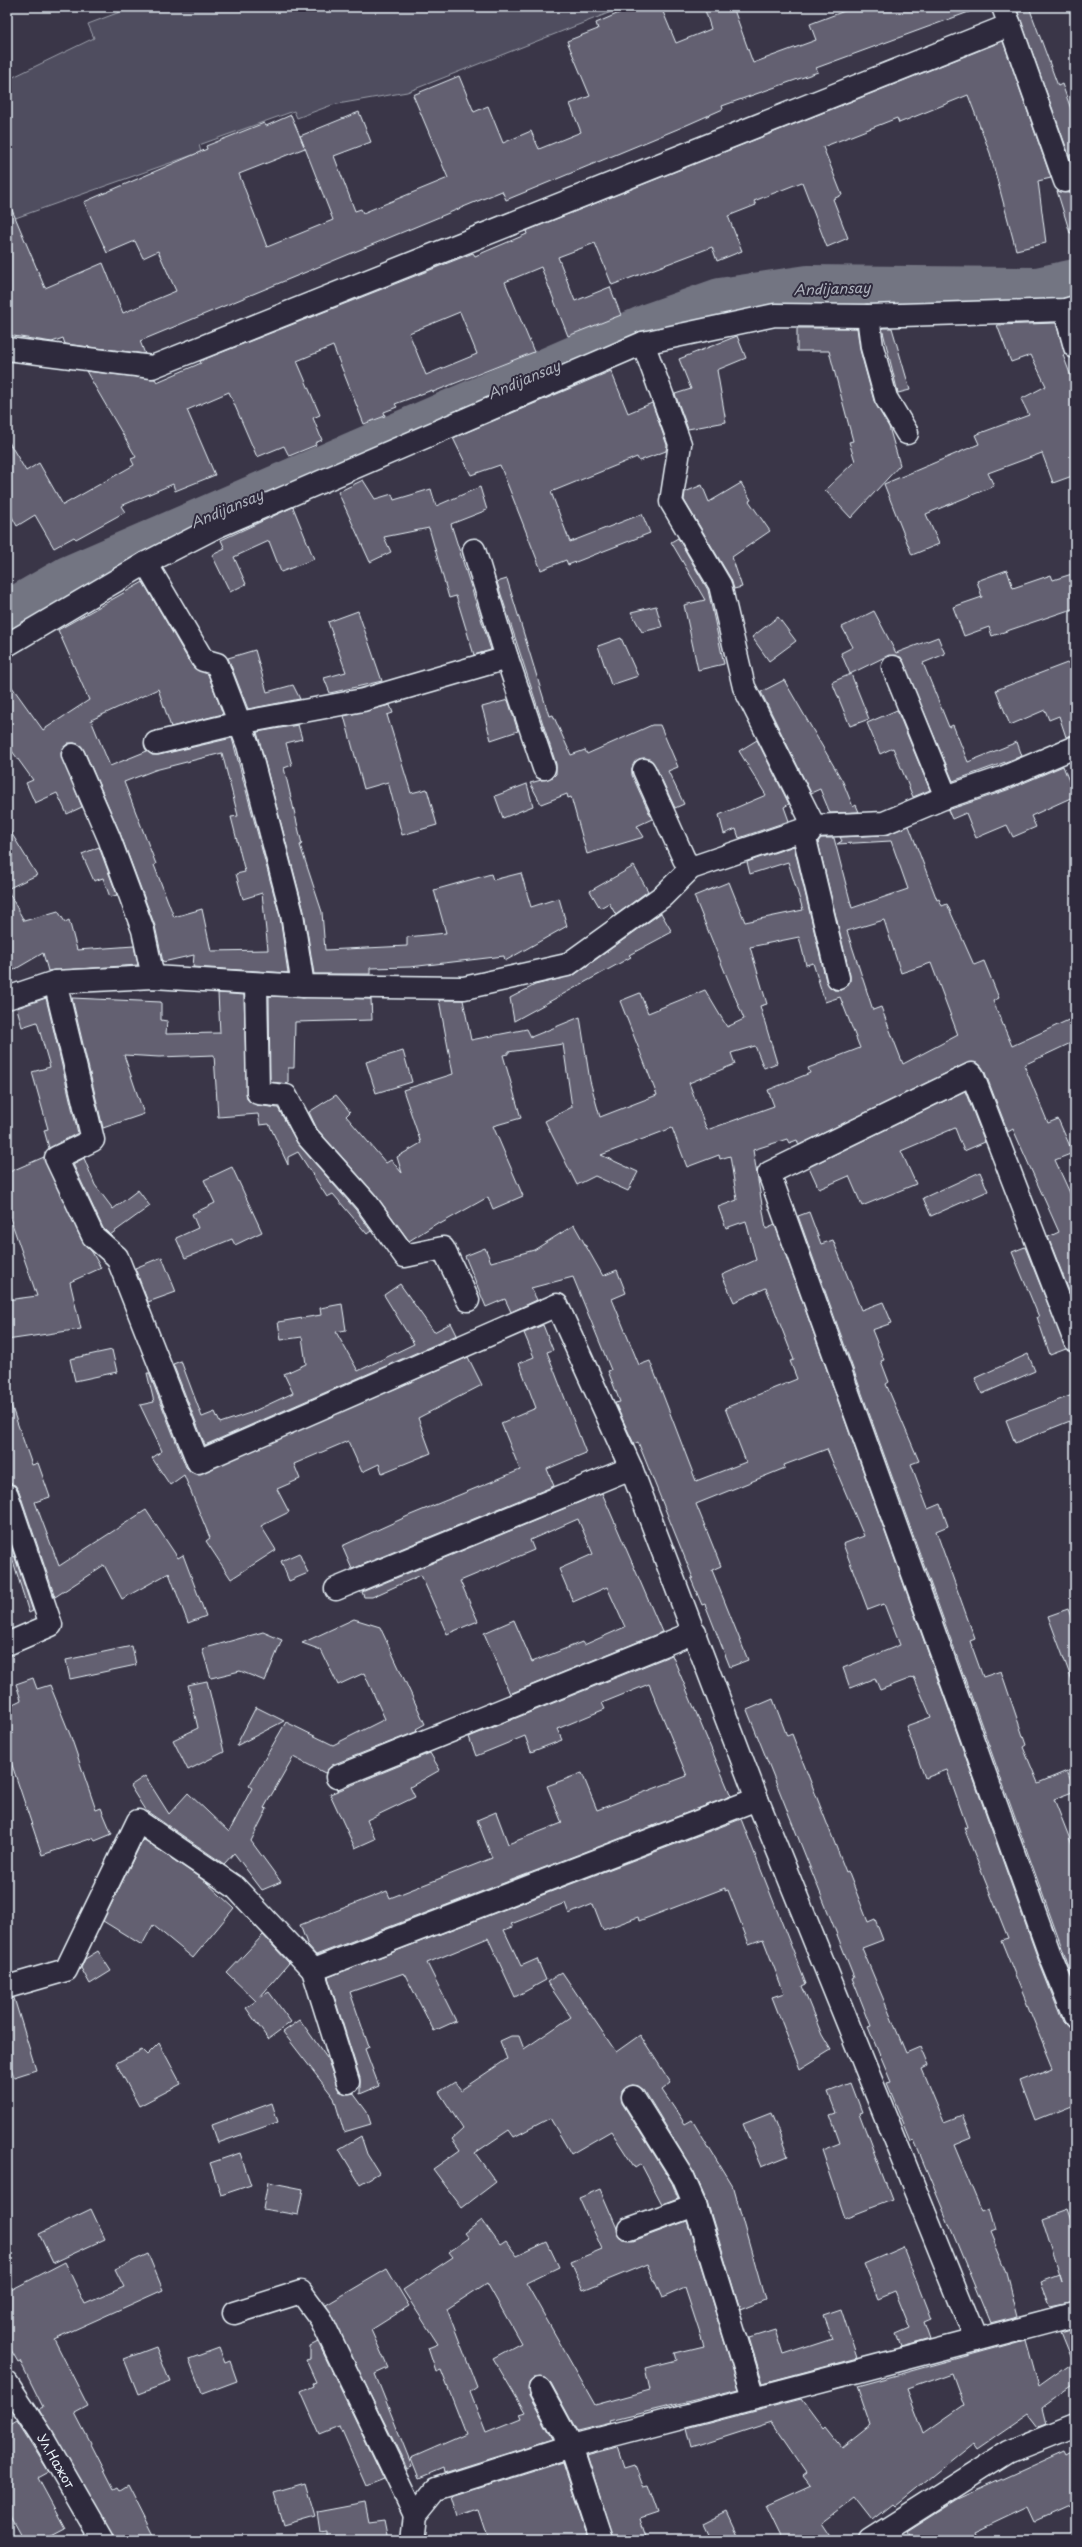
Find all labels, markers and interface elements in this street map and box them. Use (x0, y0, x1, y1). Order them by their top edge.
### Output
water label: Andijansay (793, 277, 872, 300)
water label: Andijansay (484, 354, 564, 404)
water label: Andijansay (187, 483, 267, 533)
street label: Ул.Нажот (33, 2430, 80, 2492)

